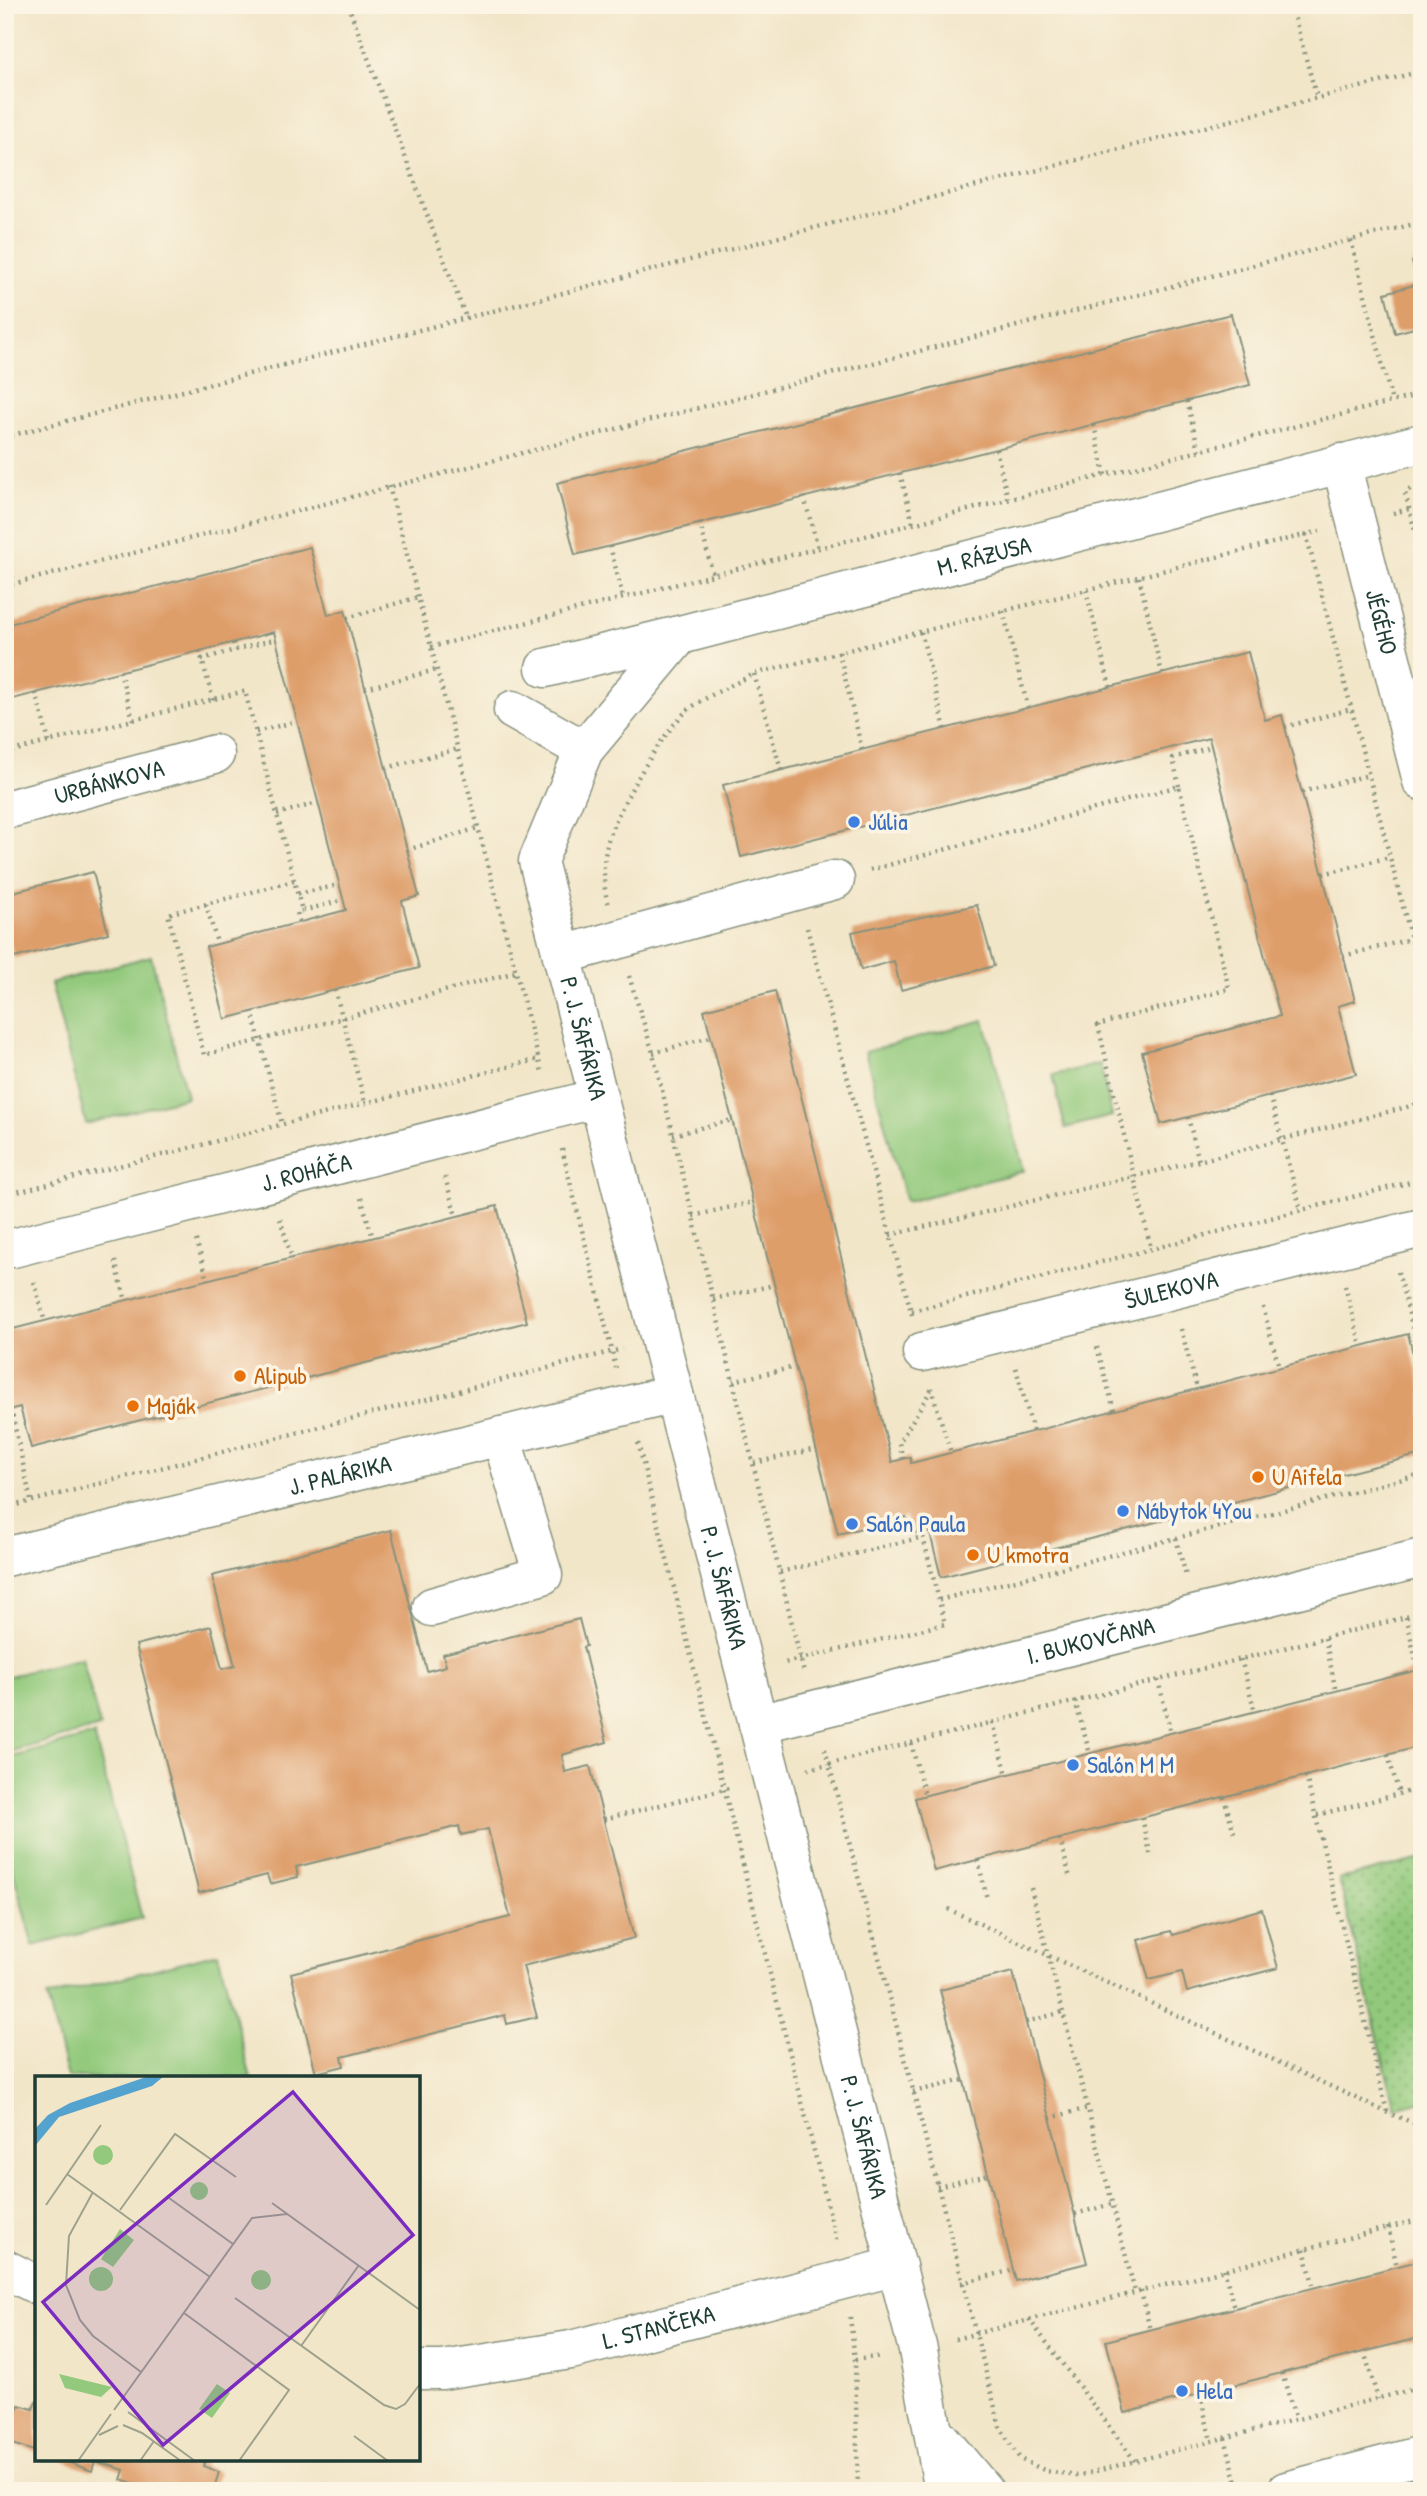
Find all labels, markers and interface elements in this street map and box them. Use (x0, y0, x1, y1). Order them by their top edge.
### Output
street label: M. RÁZUSA (933, 528, 1034, 583)
street label: JÉGÉHO (1359, 586, 1406, 658)
street label: URBÁNKOVA (51, 751, 168, 811)
place label: Júlia (868, 805, 908, 837)
marker: Júlia (846, 814, 862, 830)
street label: P. J. ŠAFÁRIKA (553, 973, 615, 1103)
street label: J. ROHÁČA (258, 1145, 355, 1199)
street label: ŠULEKOVA (1121, 1262, 1221, 1316)
place label: Alipub (254, 1359, 307, 1391)
marker: Alipub (232, 1368, 248, 1384)
place label: Maják (147, 1389, 196, 1421)
marker: Maják (125, 1398, 141, 1414)
street label: J. PALÁRIKA (285, 1446, 395, 1502)
place label: U Aifela (1272, 1460, 1342, 1492)
marker: U Aifela (1250, 1469, 1266, 1485)
place label: Nábytok 4You (1137, 1494, 1252, 1526)
marker: Nábytok 4You (1115, 1503, 1131, 1519)
place label: Salón Paula (866, 1507, 965, 1539)
marker: Salón Paula (844, 1516, 860, 1532)
street label: P. J. ŠAFÁRIKA (693, 1522, 756, 1653)
place label: U kmotra (987, 1538, 1069, 1570)
marker: U kmotra (965, 1547, 981, 1563)
street label: I. BUKOVČANA (1023, 1608, 1158, 1671)
place label: Salón M M (1087, 1748, 1174, 1780)
marker: Salón M M (1065, 1757, 1081, 1773)
street label: P. J. ŠAFÁRIKA (834, 2072, 896, 2202)
inset map (35, 2076, 420, 2461)
street label: L. STANČEKA (599, 2297, 718, 2356)
place label: Hela (1196, 2374, 1233, 2406)
marker: Hela (1174, 2383, 1190, 2399)

